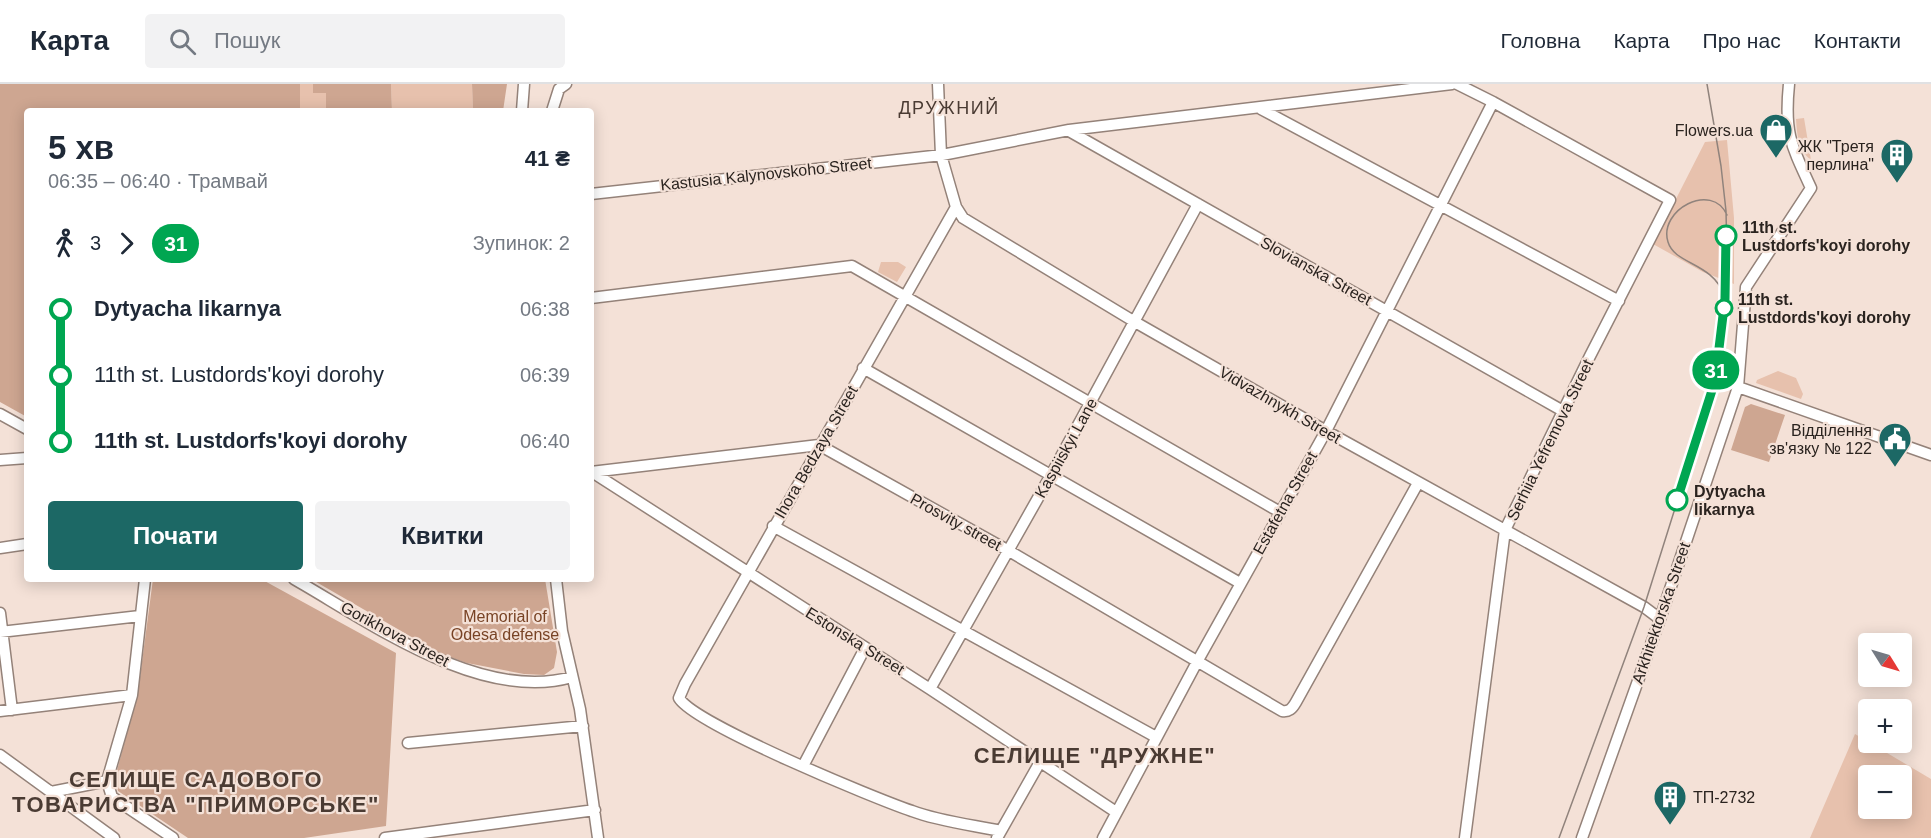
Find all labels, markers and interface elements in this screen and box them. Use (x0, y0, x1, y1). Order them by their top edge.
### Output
search box (145, 14, 565, 68)
text: Карта (30, 25, 109, 56)
icon: search (166, 25, 199, 58)
text: Пошук (214, 28, 280, 53)
text: Головна (1501, 29, 1580, 52)
text: Карта (1613, 29, 1670, 52)
text: Про нас (1703, 29, 1781, 52)
text: Контакти (1814, 29, 1901, 52)
district label: ДРУЖНИЙ (898, 97, 1000, 118)
shop icon: Flowers.ua (1758, 112, 1794, 159)
place label: Flowers.ua (1675, 122, 1753, 139)
text: 5 хв (48, 129, 114, 166)
building icon: ЖК "Третя перлина" (1879, 137, 1915, 184)
place label: ЖК "Третя перлина" (1798, 138, 1874, 173)
text: 41 ₴ (525, 146, 570, 171)
street label: Kastusia Kalynovskoho Street (659, 154, 873, 194)
text: 06:35 – 06:40 · Трамвай (48, 170, 268, 192)
place label: 11th st. Lustdorfs'koyi dorohy (1742, 219, 1910, 254)
marker: 11th st. Lustdorfs'koyi dorohy (1715, 225, 1737, 247)
icon: walk (48, 227, 81, 260)
icon: forward (110, 227, 143, 260)
text: 3 (90, 232, 101, 254)
text: 31 (164, 232, 187, 255)
text: Зупинок: 2 (473, 232, 570, 254)
street label: Slovianska Street (1257, 233, 1375, 309)
place label: 11th st. Lustdords'koyi dorohy (1738, 291, 1911, 326)
text: Dytyacha likarnya (94, 296, 281, 321)
text: 06:38 (520, 298, 570, 320)
marker: 11th st. Lustdords'koyi dorohy (1715, 299, 1733, 317)
line badge: 31 (1689, 350, 1743, 390)
street label: Serhiia Yefremova Street (1504, 356, 1597, 523)
text: 31 (1704, 359, 1728, 382)
text: 11th st. Lustdords'koyi dorohy (94, 362, 384, 387)
street label: Vidvazhnykh Street (1216, 363, 1344, 447)
text: 06:39 (520, 364, 570, 386)
street label: Ihora Bedzaya Street (771, 382, 861, 521)
street label: Kaspiiskyi Lane (1032, 395, 1100, 501)
public building icon: Відділення зв'язку № 122 (1877, 421, 1913, 468)
place label: Відділення зв'язку № 122 (1769, 422, 1872, 457)
text: 11th st. Lustdorfs'koyi dorohy (94, 428, 407, 453)
text: 06:40 (520, 430, 570, 452)
street label: Estafetna Street (1250, 448, 1321, 557)
place label: Dytyacha likarnya (1694, 483, 1765, 518)
marker: Dytyacha likarnya (1666, 489, 1688, 511)
street label: Prosvity street (908, 490, 1005, 554)
button: Почати (48, 501, 303, 570)
button: Квитки (315, 501, 570, 570)
street label: Arkhitektorska Street (1629, 540, 1693, 686)
street label: Gorikhova Street (338, 598, 452, 670)
street label: Estonska Street (803, 604, 908, 678)
park label: Memorial of Odesa defense (451, 608, 559, 643)
north arrow (1858, 633, 1912, 687)
map controls (1858, 633, 1912, 819)
button: + (1858, 699, 1912, 753)
district label: СЕЛИЩЕ "ДРУЖНЕ" (974, 743, 1216, 768)
button: − (1858, 765, 1912, 819)
district label: СЕЛИЩЕ САДОВОГО ТОВАРИСТВА "ПРИМОРСЬКЕ" (12, 767, 380, 817)
building icon: ТП-2732 (1652, 779, 1688, 826)
place label: ТП-2732 (1693, 789, 1755, 806)

